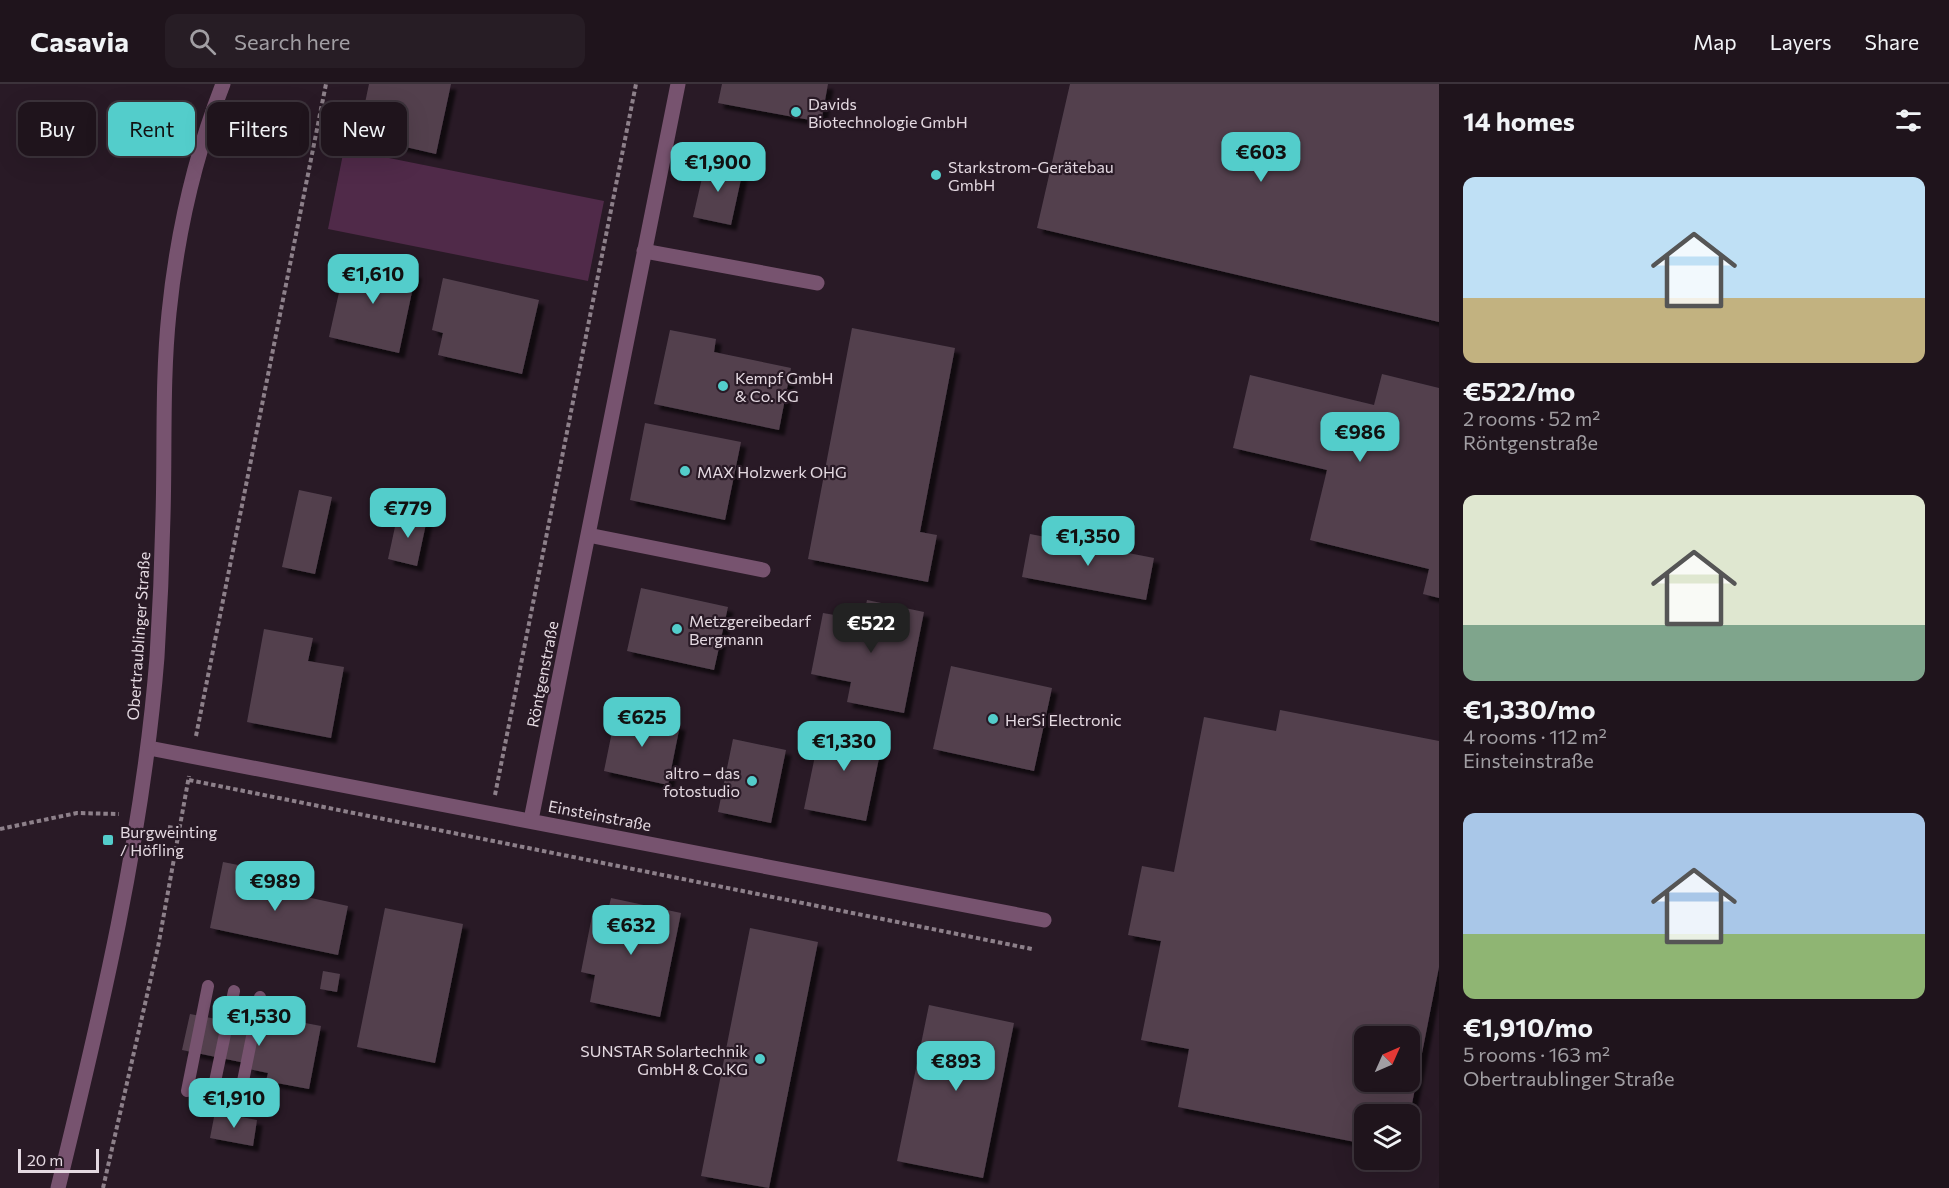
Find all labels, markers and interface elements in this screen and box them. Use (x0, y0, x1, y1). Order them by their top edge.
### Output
search box (165, 14, 585, 68)
text: Casavia (30, 24, 129, 58)
icon: search (186, 25, 219, 58)
text: Search here (234, 28, 350, 55)
text: Map (1693, 29, 1737, 54)
text: Layers (1770, 29, 1832, 54)
text: Share (1865, 29, 1919, 54)
place label: Davids Biotechnologie GmbH (808, 94, 968, 131)
chip: Buy (18, 102, 96, 156)
chip: Rent (108, 102, 195, 156)
chip: Filters (207, 102, 309, 156)
chip: New (321, 102, 407, 156)
icon: filters (1892, 104, 1925, 137)
marker: Davids Biotechnologie GmbH (789, 105, 803, 119)
text: 14 homes (1463, 105, 1575, 136)
pin: €603 (1225, 132, 1297, 183)
text: €603 (1235, 139, 1287, 163)
pin: €1,900 (669, 142, 767, 193)
text: €1,900 (685, 149, 751, 173)
place label: Starkstrom-Gerätebau GmbH (948, 157, 1114, 194)
marker: Starkstrom-Gerätebau GmbH (929, 168, 943, 182)
icon: home (1640, 216, 1748, 324)
pin: €1,610 (324, 254, 422, 305)
text: €1,610 (342, 261, 404, 285)
place label: Kempf GmbH & Co. KG (735, 368, 833, 405)
text: €522/mo (1463, 375, 1575, 406)
marker: Kempf GmbH & Co. KG (716, 379, 730, 393)
text: 2 rooms · 52 m² (1463, 406, 1600, 430)
pin: €986 (1324, 412, 1396, 463)
text: €986 (1334, 419, 1386, 443)
text: Röntgenstraße (1463, 430, 1598, 454)
place label: MAX Holzwerk OHG (697, 462, 847, 481)
marker: MAX Holzwerk OHG (678, 464, 692, 478)
pin: €779 (372, 488, 444, 539)
text: €779 (384, 495, 432, 519)
pin: €1,350 (1039, 516, 1137, 567)
text: €1,350 (1056, 523, 1120, 547)
icon: home (1640, 534, 1748, 642)
street label: Obertraublinger Straße (123, 551, 153, 721)
pin: €522 (835, 603, 907, 654)
text: €522 (847, 610, 895, 634)
place label: Metzgereibedarf Bergmann (689, 611, 812, 648)
street label: Röntgenstraße (522, 619, 562, 729)
marker: Metzgereibedarf Bergmann (670, 622, 684, 636)
text: €1,330/mo (1463, 693, 1596, 724)
pin: €625 (606, 697, 678, 748)
text: €625 (617, 704, 667, 728)
place label: HerSi Electronic (1005, 710, 1122, 729)
marker: HerSi Electronic (986, 712, 1000, 726)
pin: €1,330 (795, 721, 893, 772)
text: 4 rooms · 112 m² (1463, 724, 1607, 748)
text: €1,330 (812, 728, 876, 752)
text: Einsteinstraße (1463, 748, 1594, 772)
place label: altro – das fotostudio (663, 763, 740, 800)
marker: altro – das fotostudio (745, 774, 759, 788)
street label: Einsteinstraße (547, 796, 653, 834)
place label: Burgweinting / Höfling (120, 822, 217, 859)
marker: Burgweinting / Höfling (101, 833, 115, 847)
icon: home (1640, 852, 1748, 960)
pin: €989 (239, 861, 311, 912)
text: €989 (249, 868, 301, 892)
pin: €632 (595, 905, 667, 956)
text: €632 (606, 912, 656, 936)
pin: €1,530 (210, 996, 308, 1047)
text: €1,530 (227, 1003, 291, 1027)
text: €1,910/mo (1463, 1011, 1593, 1042)
north arrow (1354, 1026, 1420, 1092)
map controls (1354, 1026, 1420, 1170)
place label: SUNSTAR Solartechnik GmbH & Co.KG (580, 1041, 748, 1078)
pin: €893 (920, 1041, 992, 1092)
text: 5 rooms · 163 m² (1463, 1042, 1610, 1066)
text: €893 (931, 1048, 981, 1072)
marker: SUNSTAR Solartechnik GmbH & Co.KG (753, 1052, 767, 1066)
text: Obertraublinger Straße (1463, 1066, 1675, 1090)
pin: €1,910 (185, 1078, 283, 1129)
text: €1,910 (203, 1085, 265, 1109)
button: layers (1354, 1104, 1420, 1170)
scale bar (18, 1146, 99, 1174)
text: 20 m (27, 1150, 63, 1169)

